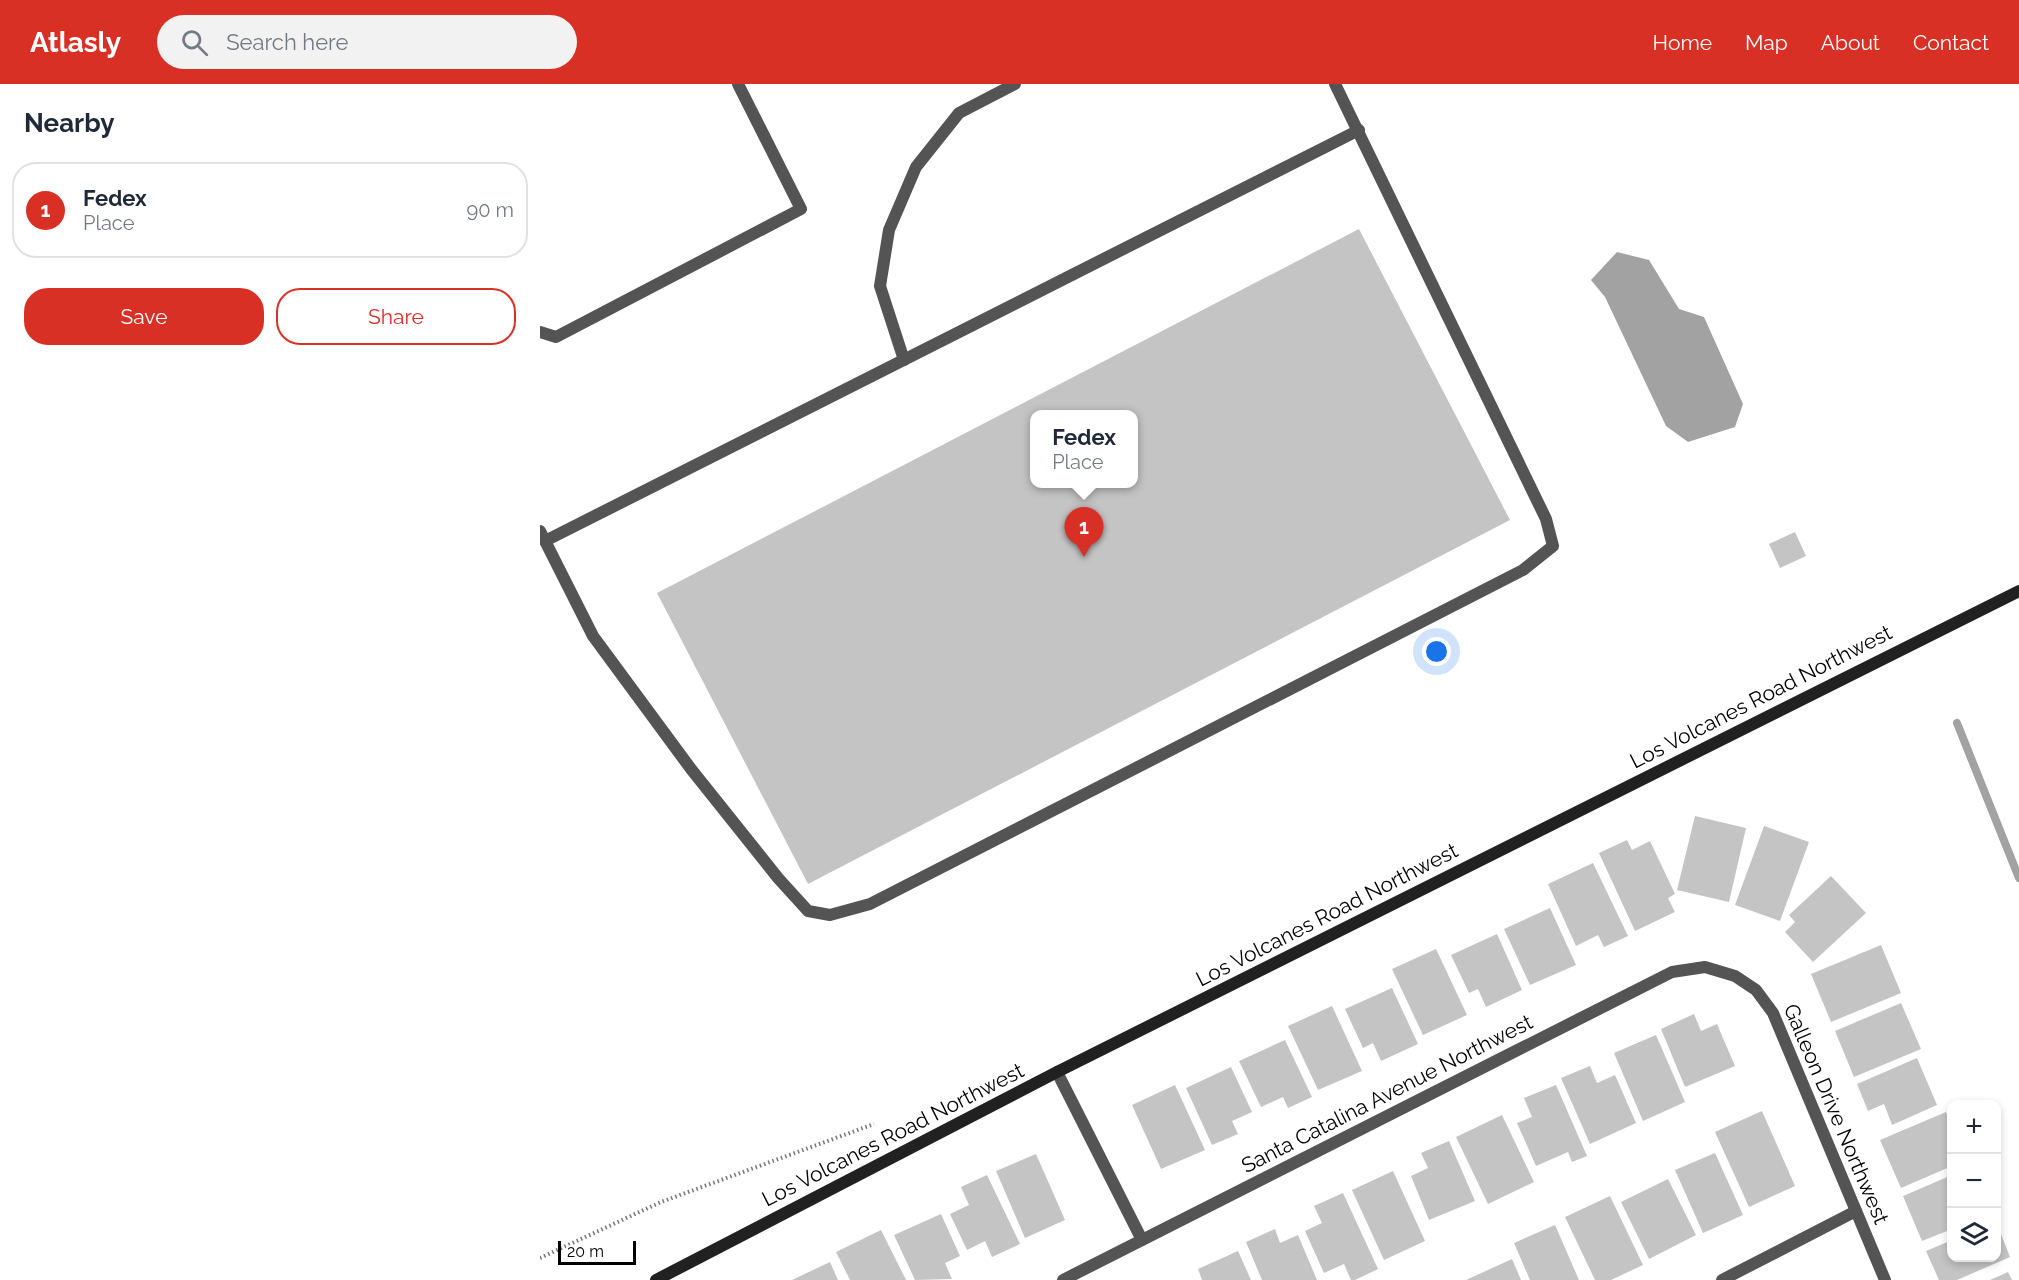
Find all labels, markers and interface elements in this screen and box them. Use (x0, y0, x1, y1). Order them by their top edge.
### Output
search box (157, 15, 577, 69)
text: Atlasly (30, 26, 121, 59)
icon: search (178, 26, 211, 59)
text: Search here (226, 29, 348, 55)
text: Home (1653, 30, 1712, 55)
text: Map (1745, 30, 1788, 55)
text: About (1821, 30, 1880, 55)
text: Contact (1913, 30, 1989, 55)
text: Nearby (24, 108, 114, 138)
text: Fedex (83, 185, 147, 211)
text: 1 (41, 198, 50, 222)
text: 90 m (467, 198, 514, 222)
text: Place (83, 211, 134, 235)
button: Save (24, 288, 264, 345)
button: Share (276, 288, 516, 345)
popup (1030, 410, 1138, 488)
text: Fedex (1052, 424, 1116, 450)
text: Place (1052, 450, 1104, 474)
pin: 1 (1064, 508, 1104, 557)
street label: Los Volcanes Road Northwest (1626, 620, 1896, 774)
your location (1422, 637, 1451, 666)
street label: Los Volcanes Road Northwest (1192, 838, 1462, 992)
street label: Galleon Drive Northwest (1779, 1000, 1894, 1228)
street label: Santa Catalina Avenue Northwest (1237, 1009, 1536, 1178)
street label: Los Volcanes Road Northwest (758, 1058, 1028, 1212)
map controls (1947, 1100, 2001, 1262)
button: + (1947, 1100, 2001, 1154)
button: − (1947, 1154, 2001, 1208)
button: layers (1947, 1208, 2001, 1262)
scale bar (558, 1238, 636, 1266)
text: 20 m (567, 1242, 604, 1261)

